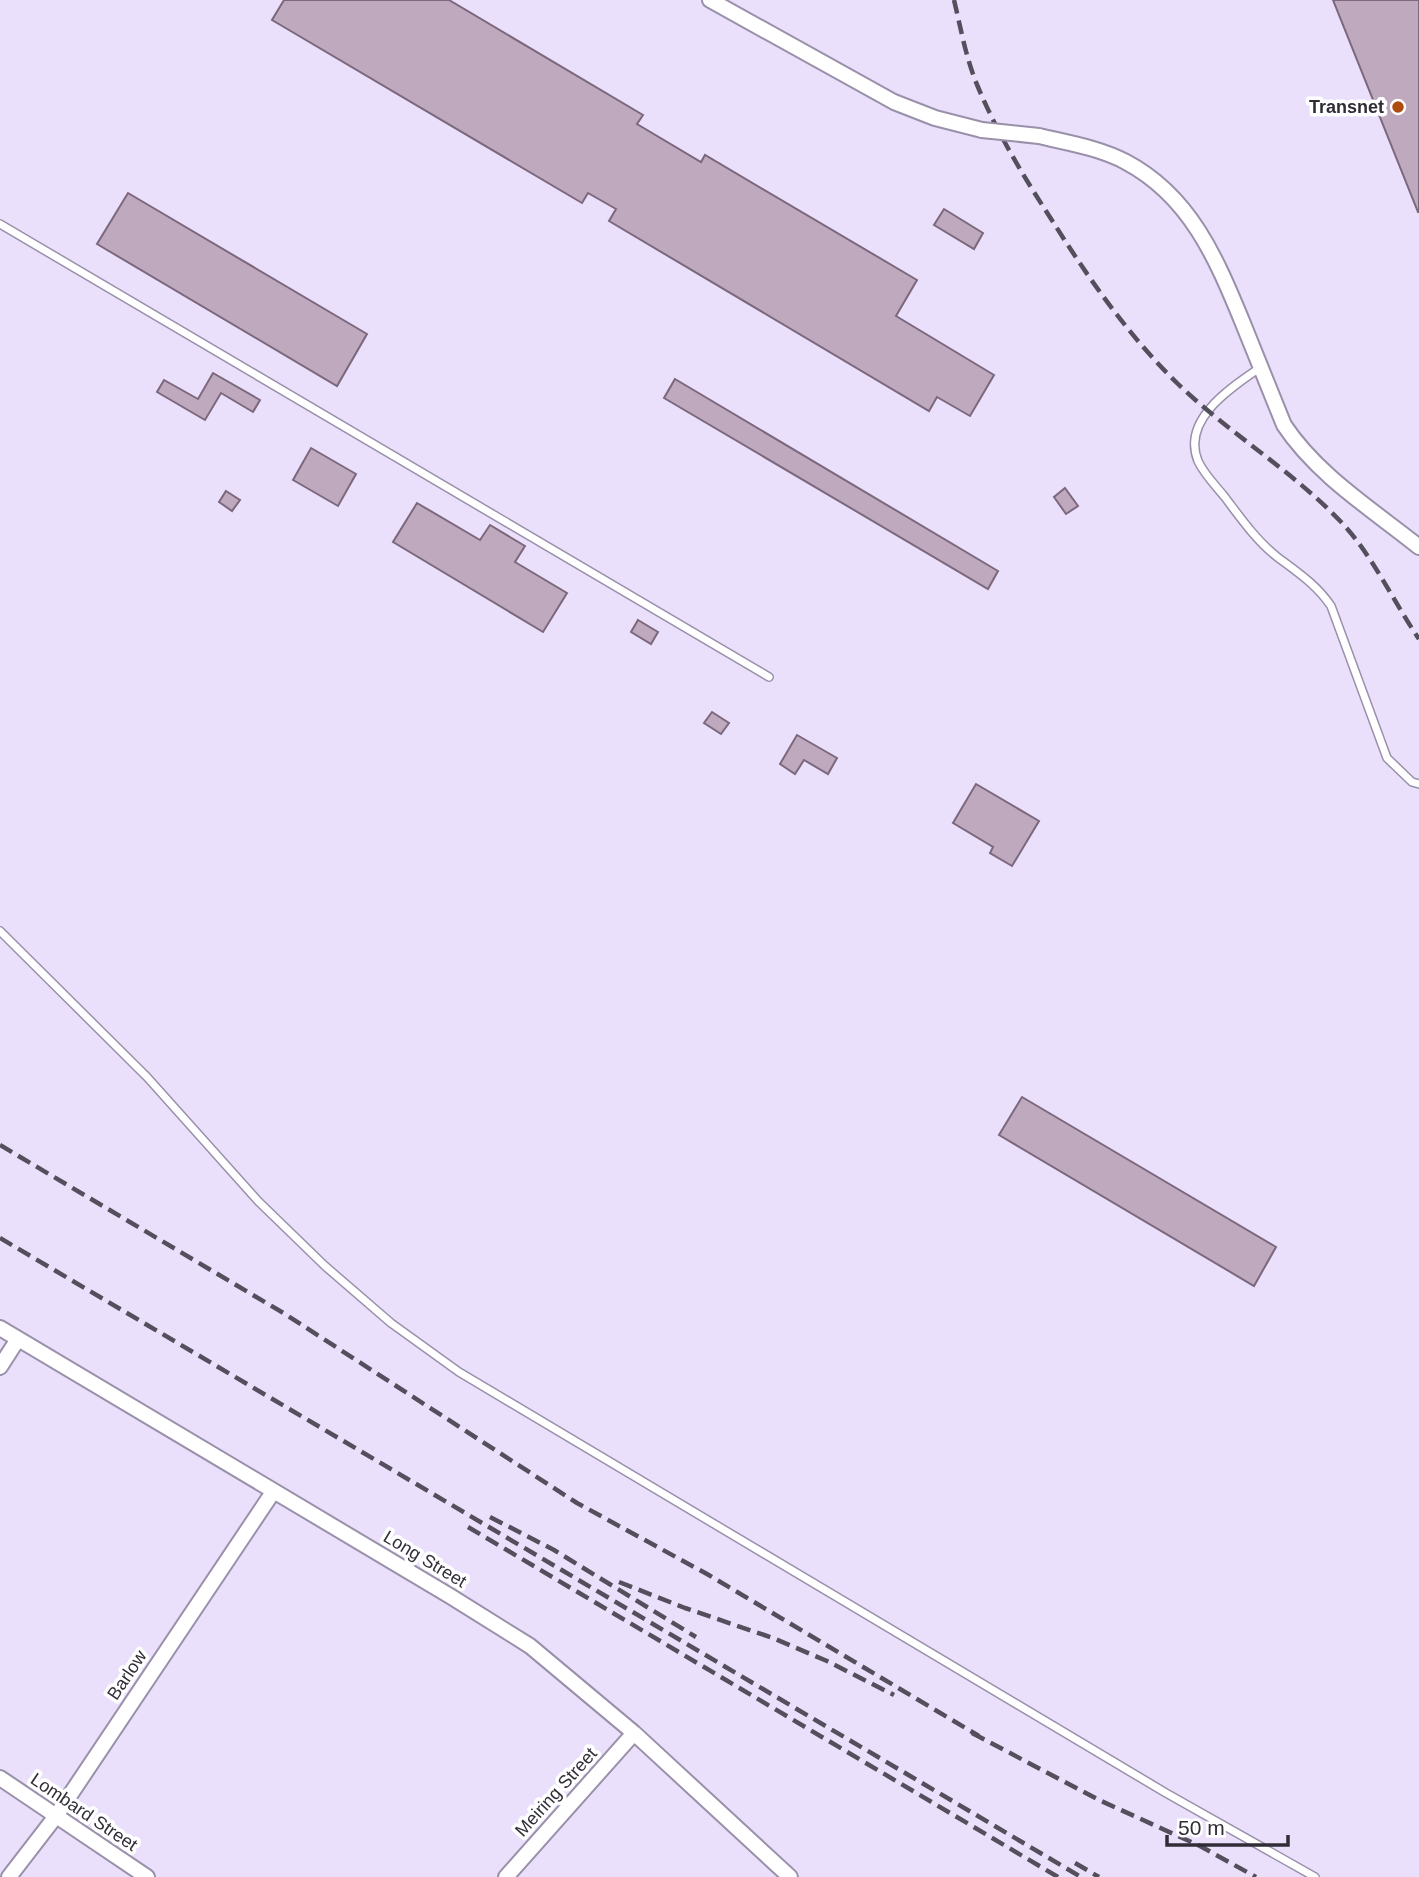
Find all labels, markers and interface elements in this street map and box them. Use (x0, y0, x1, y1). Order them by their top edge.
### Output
place label: Transnet (1309, 97, 1384, 117)
marker: Transnet (1390, 99, 1406, 115)
street label: Long Street (380, 1526, 470, 1592)
street label: Barlow (103, 1646, 151, 1703)
street label: Meiring Street (511, 1744, 601, 1840)
street label: Lombard Street (27, 1769, 141, 1855)
scale bar (1167, 1804, 1288, 1848)
text: 50 m (1178, 1816, 1225, 1839)

